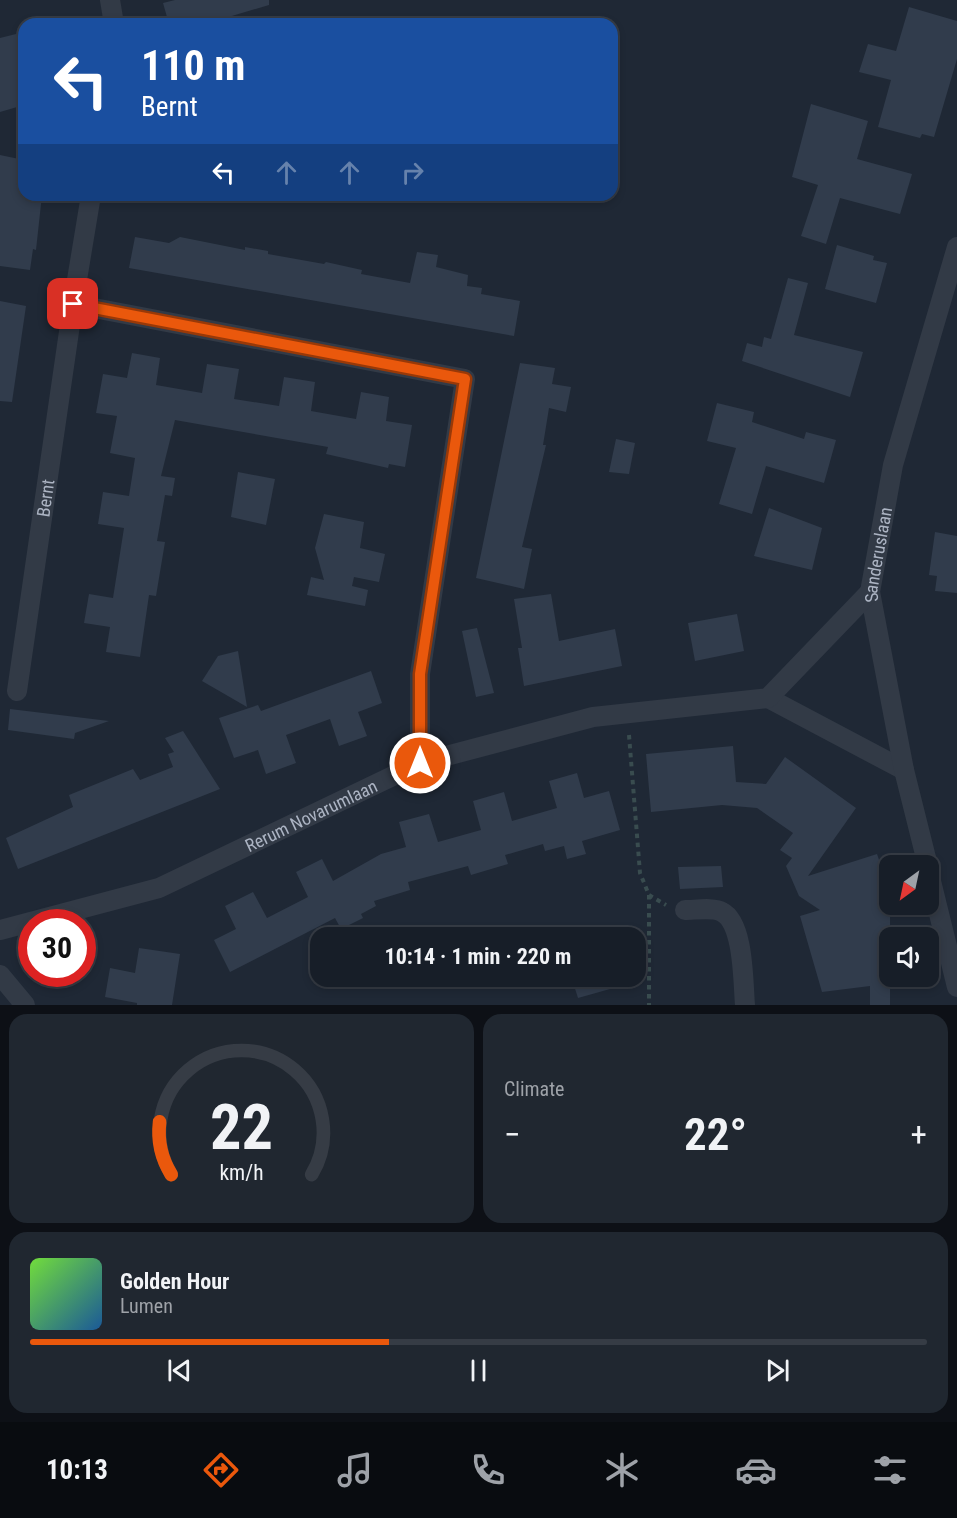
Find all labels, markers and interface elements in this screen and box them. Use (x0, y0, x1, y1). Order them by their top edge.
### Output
text: 110 m (141, 41, 246, 90)
icon: left (42, 42, 120, 120)
text: Bernt (141, 91, 198, 123)
icon: left (207, 156, 240, 189)
icon: ahead (270, 156, 303, 189)
icon: ahead (333, 156, 366, 189)
icon: right (396, 156, 429, 189)
pin (47, 278, 98, 329)
icon: arrive (56, 287, 89, 320)
street label: Bernt (32, 478, 58, 518)
street label: Sanderuslaan (859, 505, 896, 604)
position arrow (388, 731, 452, 795)
street label: Rerum Novarumlaan (242, 775, 380, 856)
north arrow (879, 855, 939, 915)
map controls (879, 855, 939, 987)
speed limit sign: 30 (18, 909, 96, 987)
button: sound (879, 927, 939, 987)
text: 10:14 · 1 min · 220 m (385, 944, 571, 969)
text: Climate (504, 1077, 564, 1101)
text: 22 (210, 1091, 273, 1164)
text: 22° (684, 1108, 747, 1161)
text: − (504, 1115, 521, 1154)
text: + (911, 1115, 927, 1154)
text: km/h (219, 1161, 264, 1186)
text: Golden Hour (120, 1269, 229, 1294)
text: Lumen (120, 1294, 173, 1318)
icon: previous (163, 1354, 196, 1387)
icon: pause (462, 1354, 495, 1387)
icon: next (761, 1354, 794, 1387)
icon: directions (200, 1449, 242, 1491)
icon: music (334, 1449, 376, 1491)
icon: phone (467, 1449, 509, 1491)
icon: climate (601, 1449, 643, 1491)
icon: car (735, 1449, 777, 1491)
icon: filters (869, 1449, 911, 1491)
text: 10:13 (46, 1454, 108, 1486)

